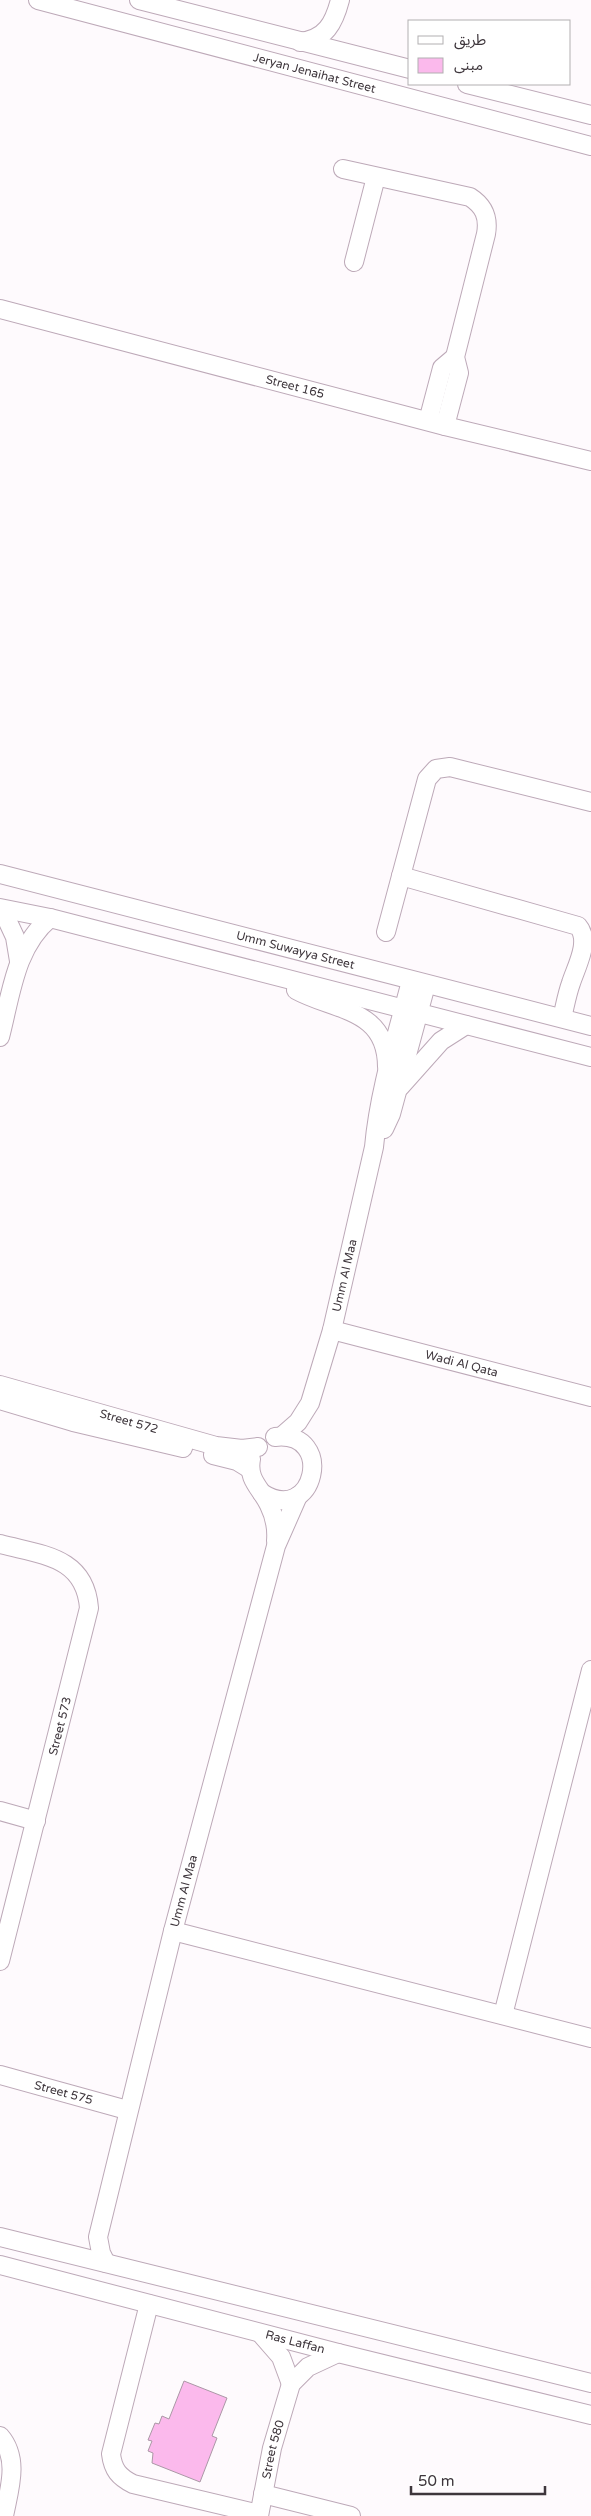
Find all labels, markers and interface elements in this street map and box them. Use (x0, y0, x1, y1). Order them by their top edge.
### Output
legend (408, 20, 571, 85)
text: طريق (454, 31, 486, 50)
street label: Jeryan Jenaihat Street (252, 50, 378, 96)
text: مبنى (454, 56, 483, 74)
street label: Street 165 (264, 372, 326, 401)
street label: Umm Suwayya Street (235, 928, 357, 972)
street label: Umm Al Maa (329, 1238, 360, 1313)
street label: Wadi Al Qata (424, 1347, 500, 1380)
street label: Street 572 (98, 1407, 160, 1436)
street label: Street 573 (46, 1695, 74, 1757)
street label: Umm Al Maa (167, 1853, 200, 1929)
street label: Street 575 (33, 2078, 94, 2107)
street label: Ras Laffan (264, 2327, 326, 2356)
street label: Street 580 (259, 2418, 287, 2480)
scale bar (411, 2464, 545, 2496)
text: 50 m (418, 2472, 455, 2490)

